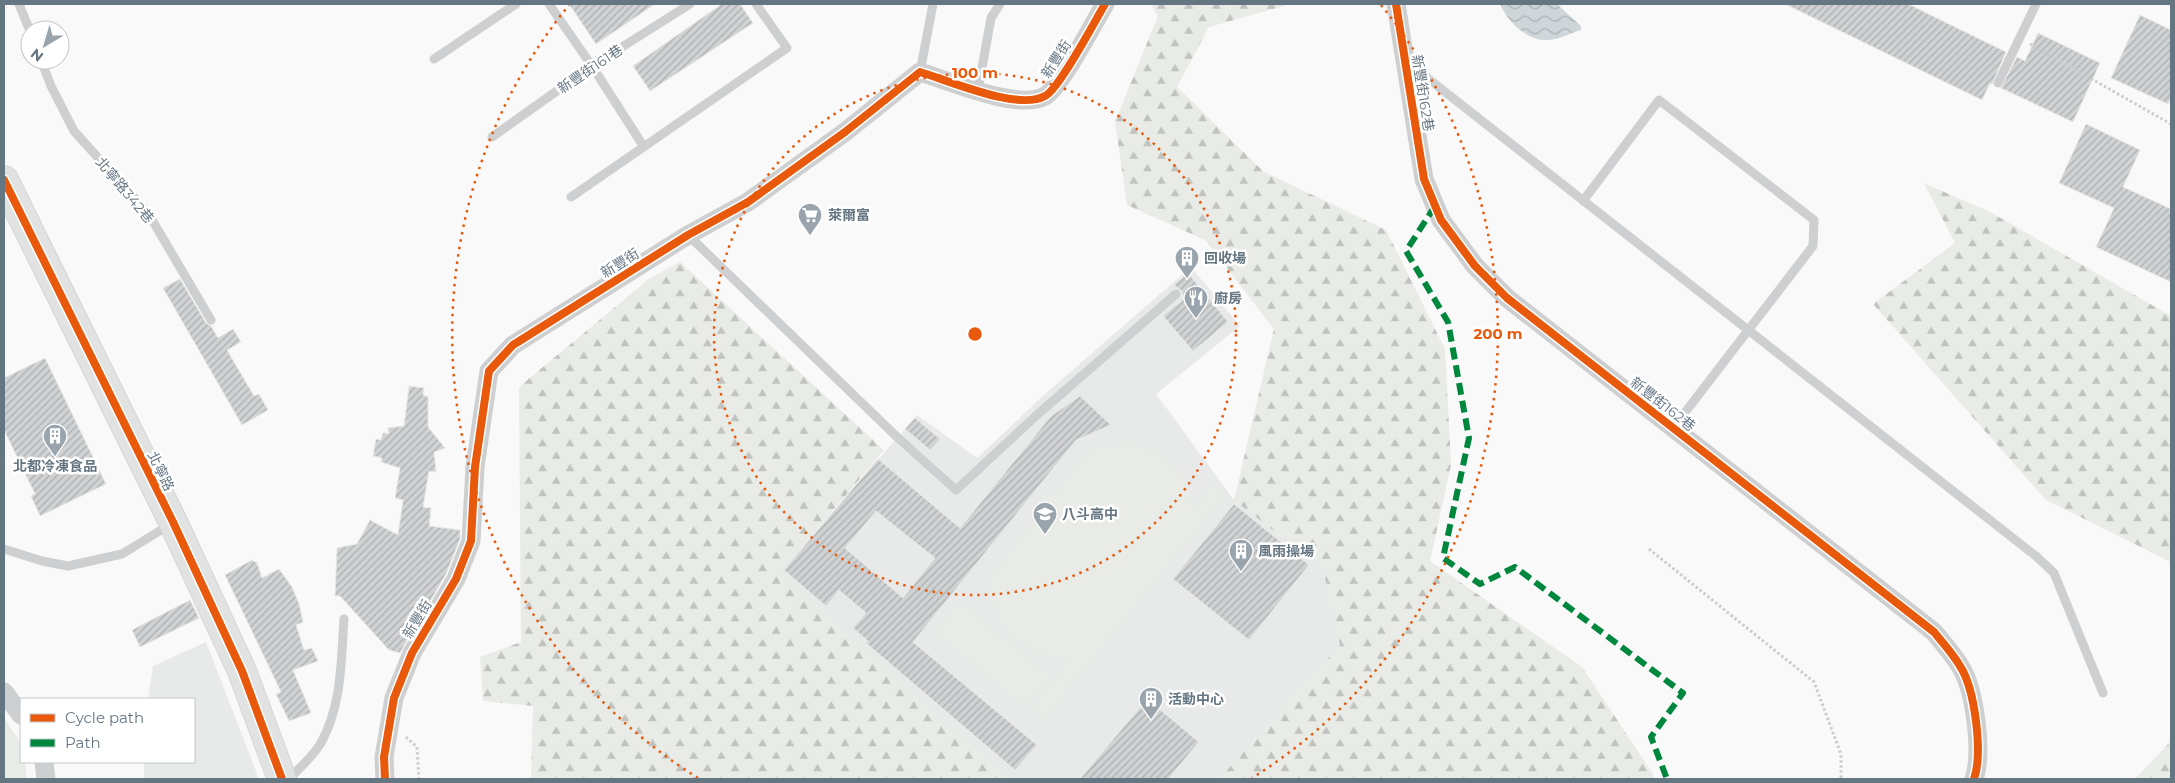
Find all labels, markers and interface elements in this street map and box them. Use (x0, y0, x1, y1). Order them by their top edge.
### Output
north arrow (20, 20, 70, 70)
street label: 新豐街 (1037, 36, 1075, 82)
street label: 新豐街161巷 (554, 41, 626, 97)
text: N (27, 45, 47, 66)
street label: 新豐街162巷 (1408, 53, 1438, 133)
text: 100 m (952, 63, 998, 82)
street label: 北寧路342巷 (92, 153, 158, 227)
supermarket icon: 萊爾富 (797, 202, 823, 236)
place label: 萊爾富 (828, 206, 870, 224)
street label: 新豐街 (597, 244, 643, 282)
building icon: 回收場 (1174, 245, 1200, 279)
place label: 回收場 (1204, 249, 1246, 267)
restaurant icon: 廚房 (1183, 285, 1209, 319)
place label: 廚房 (1214, 289, 1242, 307)
text: 200 m (1473, 324, 1523, 343)
centre of rings (966, 325, 984, 343)
street label: 新豐街162巷 (1627, 373, 1699, 435)
building icon: 北都冷凍食品 (42, 423, 68, 457)
street label: 北寧路 (144, 448, 178, 494)
place label: 北都冷凍食品 (13, 457, 97, 475)
school or university icon: 八斗高中 (1032, 501, 1058, 535)
place label: 八斗高中 (1062, 505, 1118, 523)
building icon: 風雨操場 (1228, 538, 1254, 572)
place label: 風雨操場 (1258, 542, 1314, 560)
street label: 新豐街 (398, 596, 436, 642)
building icon: 活動中心 (1138, 686, 1164, 720)
place label: 活動中心 (1168, 690, 1224, 708)
legend (20, 698, 195, 763)
text: Cycle path (65, 708, 144, 727)
text: Path (65, 733, 101, 752)

